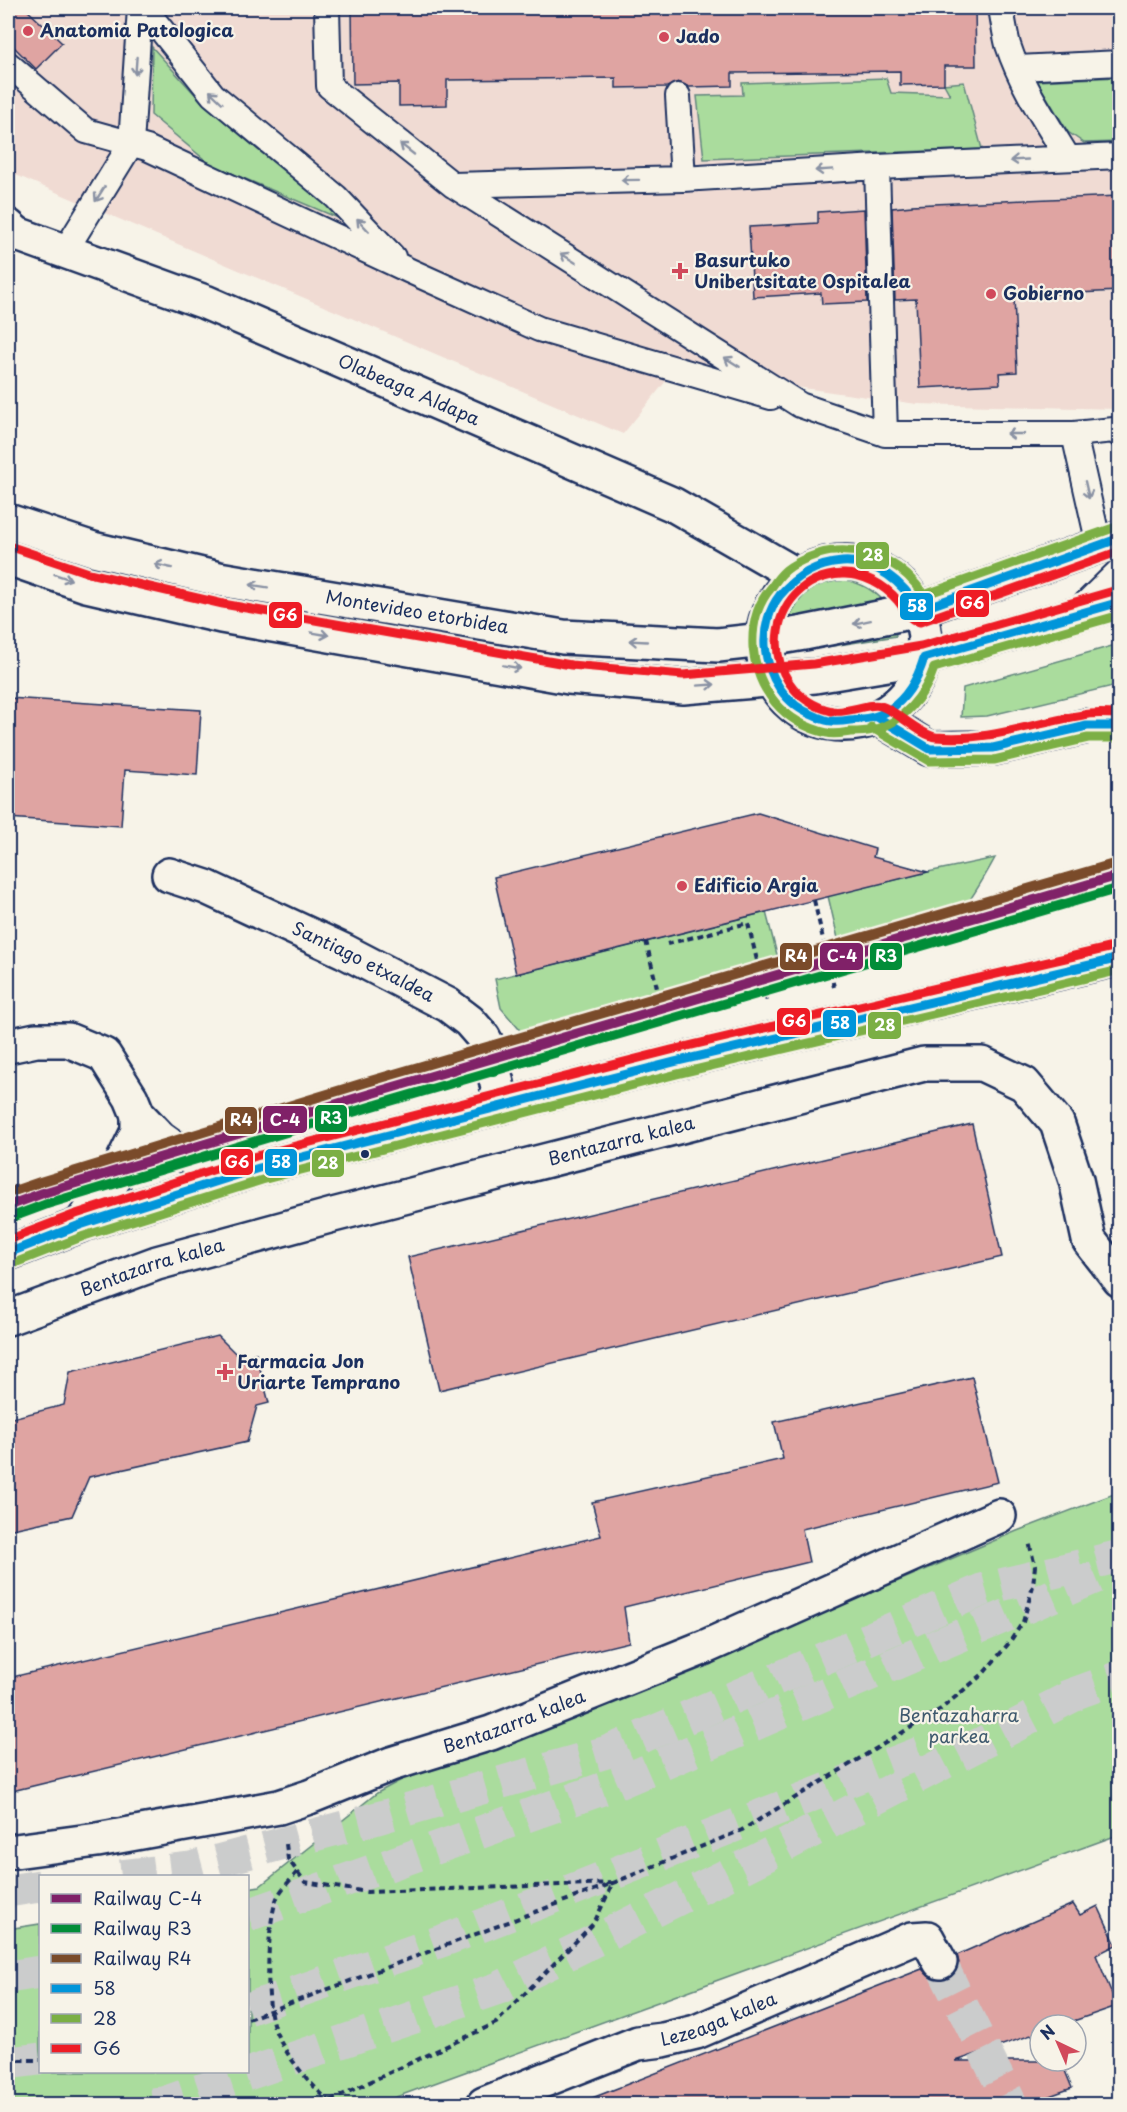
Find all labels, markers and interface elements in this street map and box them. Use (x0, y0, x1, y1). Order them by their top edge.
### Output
place label: Anatomia Patologica (39, 16, 234, 43)
place label: Jado (676, 22, 720, 49)
marker: Anatomia Patologica (21, 24, 35, 38)
marker: Jado (657, 30, 671, 44)
one-way arrow (130, 55, 141, 75)
one-way arrow (209, 90, 224, 105)
one-way arrow (400, 142, 416, 155)
one-way arrow (1010, 155, 1030, 166)
one-way arrow (815, 165, 835, 176)
one-way arrow (620, 175, 640, 186)
one-way arrow (94, 185, 106, 202)
one-way arrow (356, 218, 370, 233)
place label: Basurtuko Unibertsitate Ospitalea (694, 246, 911, 294)
one-way arrow (559, 251, 576, 264)
marker: Basurtuko Unibertsitate Ospitalea (671, 262, 689, 280)
place label: Gobierno (1003, 279, 1085, 306)
marker: Gobierno (984, 287, 998, 301)
street label: Olabeaga Aldapa (334, 346, 485, 432)
one-way arrow (724, 356, 741, 368)
one-way arrow (1006, 428, 1026, 440)
one-way arrow (1081, 480, 1093, 499)
line badge: 28 (855, 541, 890, 570)
text: 28 (862, 542, 884, 566)
one-way arrow (153, 559, 172, 571)
one-way arrow (53, 572, 72, 583)
one-way arrow (249, 580, 269, 591)
street label: Montevideo etorbidea (324, 582, 512, 640)
line badge: G6 (955, 589, 990, 618)
text: G6 (960, 590, 984, 614)
line badge: 58 (899, 592, 934, 621)
text: 58 (907, 593, 927, 617)
line badge: G6 (268, 601, 303, 629)
text: G6 (273, 602, 297, 626)
one-way arrow (852, 617, 872, 628)
one-way arrow (309, 628, 329, 639)
one-way arrow (629, 635, 649, 646)
one-way arrow (502, 662, 521, 673)
one-way arrow (695, 679, 715, 690)
place label: Edificio Argia (694, 871, 819, 898)
marker: Edificio Argia (675, 879, 689, 893)
street label: Santiago etxaldea (288, 914, 440, 1008)
line badge: R4 (779, 942, 813, 971)
line badge: C-4 (819, 942, 864, 971)
line badge: R3 (869, 942, 903, 971)
text: R4 (785, 943, 807, 967)
text: C-4 (827, 943, 857, 967)
text: R3 (875, 943, 897, 967)
line badge: G6 (776, 1007, 811, 1036)
text: G6 (782, 1008, 806, 1032)
line badge: 58 (822, 1009, 857, 1038)
text: 58 (830, 1010, 850, 1034)
line badge: 28 (867, 1011, 902, 1040)
text: 28 (874, 1012, 896, 1036)
line badge: R3 (314, 1104, 348, 1133)
line badge: C-4 (262, 1105, 308, 1134)
text: R3 (320, 1105, 342, 1129)
line badge: R4 (224, 1106, 258, 1135)
text: R4 (230, 1107, 252, 1131)
text: C-4 (270, 1107, 300, 1131)
street label: Bentazarra kalea (545, 1108, 698, 1172)
line badge: G6 (220, 1148, 254, 1176)
line badge: 58 (264, 1148, 298, 1177)
unlabelled marker (359, 1148, 371, 1160)
text: G6 (225, 1149, 249, 1173)
text: 58 (271, 1149, 291, 1173)
line badge: 28 (311, 1149, 345, 1178)
text: 28 (317, 1150, 339, 1174)
street label: Bentazarra kalea (76, 1230, 228, 1302)
place label: Farmacia Jon Uriarte Temprano (237, 1347, 401, 1395)
marker: Farmacia Jon Uriarte Temprano (218, 1365, 232, 1379)
street label: Bentazarra kalea (439, 1681, 590, 1759)
park label: Bentazaharra parkea (899, 1701, 1020, 1749)
legend (39, 1875, 249, 2073)
text: Railway C-4 (93, 1884, 202, 1911)
text: Railway R3 (93, 1914, 192, 1941)
text: Railway R4 (93, 1944, 192, 1971)
text: 58 (93, 1974, 116, 2001)
street label: Lezeaga kalea (657, 1984, 781, 2052)
text: 28 (93, 2004, 117, 2031)
north arrow (1028, 2013, 1088, 2073)
text: N (1034, 2018, 1060, 2045)
text: G6 (93, 2034, 121, 2061)

